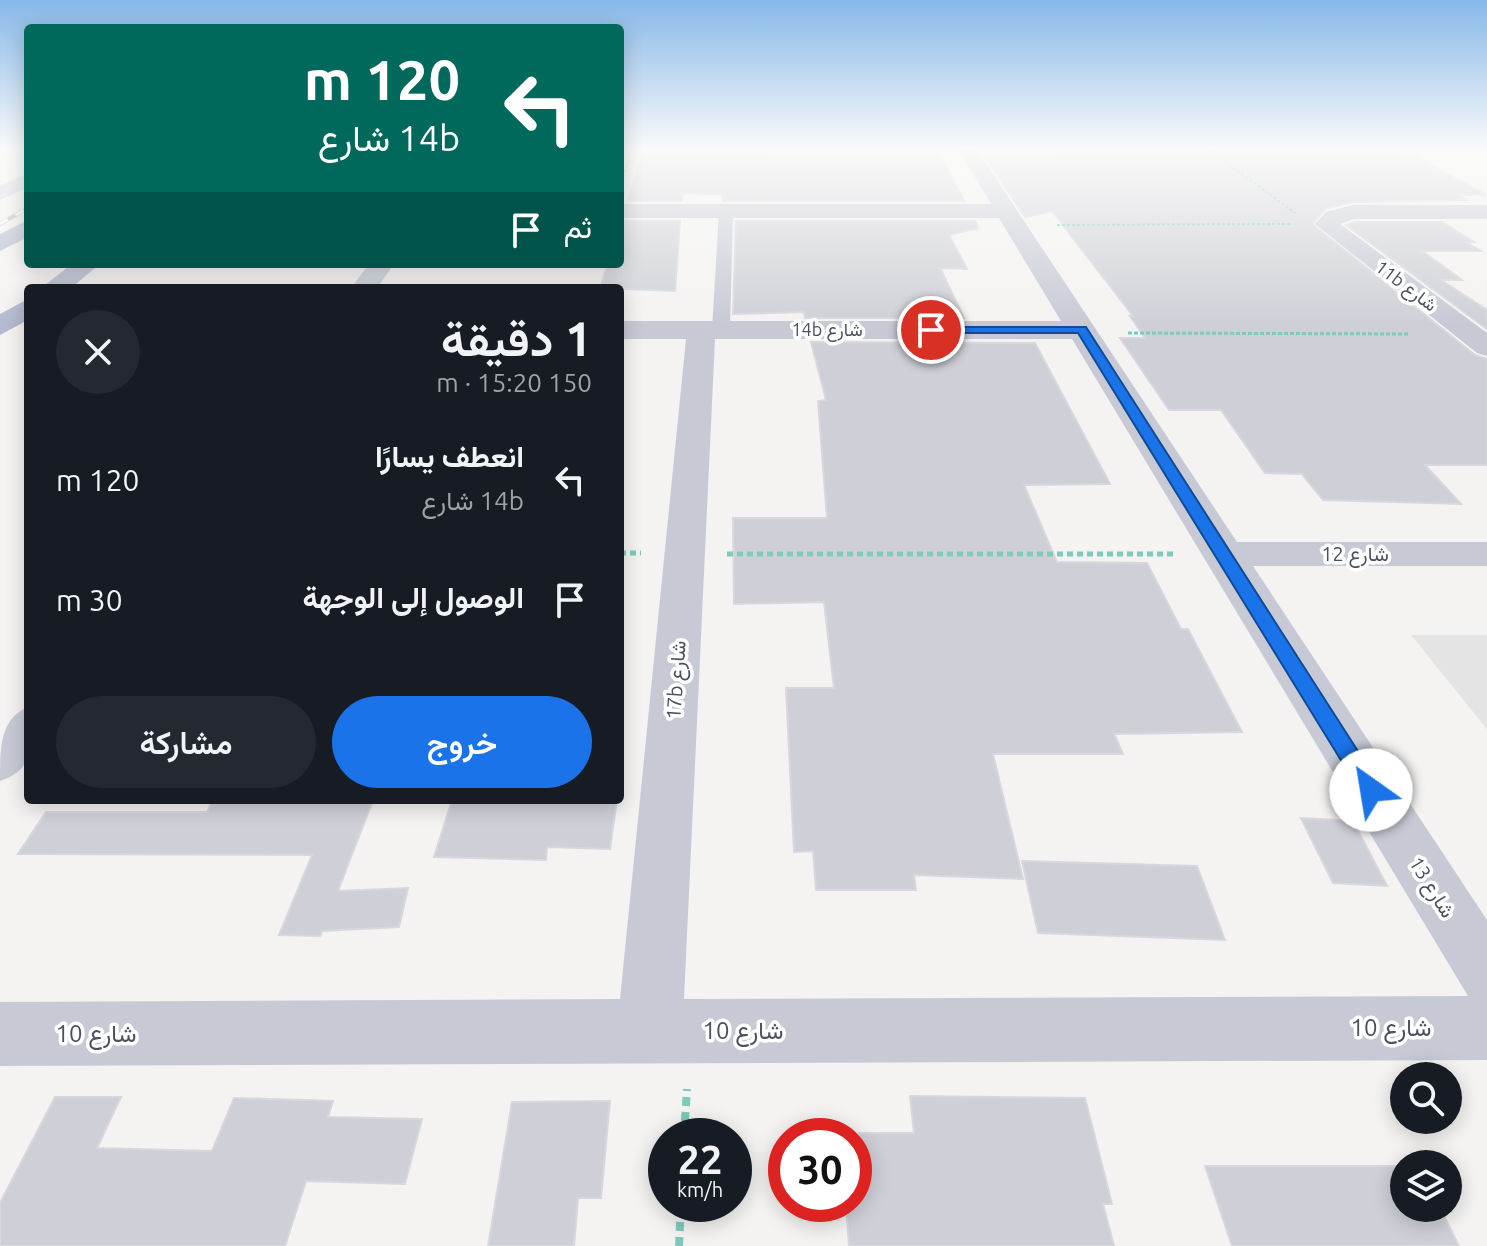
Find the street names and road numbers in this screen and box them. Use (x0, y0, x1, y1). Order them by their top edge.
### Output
street label: 11b شارع (1370, 256, 1441, 317)
street label: 14b شارع (791, 319, 863, 342)
street label: شارع 12 (1321, 542, 1389, 568)
street label: 17b شارع (661, 640, 693, 720)
street label: شارع 13 (1402, 852, 1460, 923)
street label: شارع 10 (1351, 1014, 1431, 1044)
street label: شارع 10 (703, 1017, 783, 1047)
street label: شارع 10 (56, 1020, 136, 1050)

